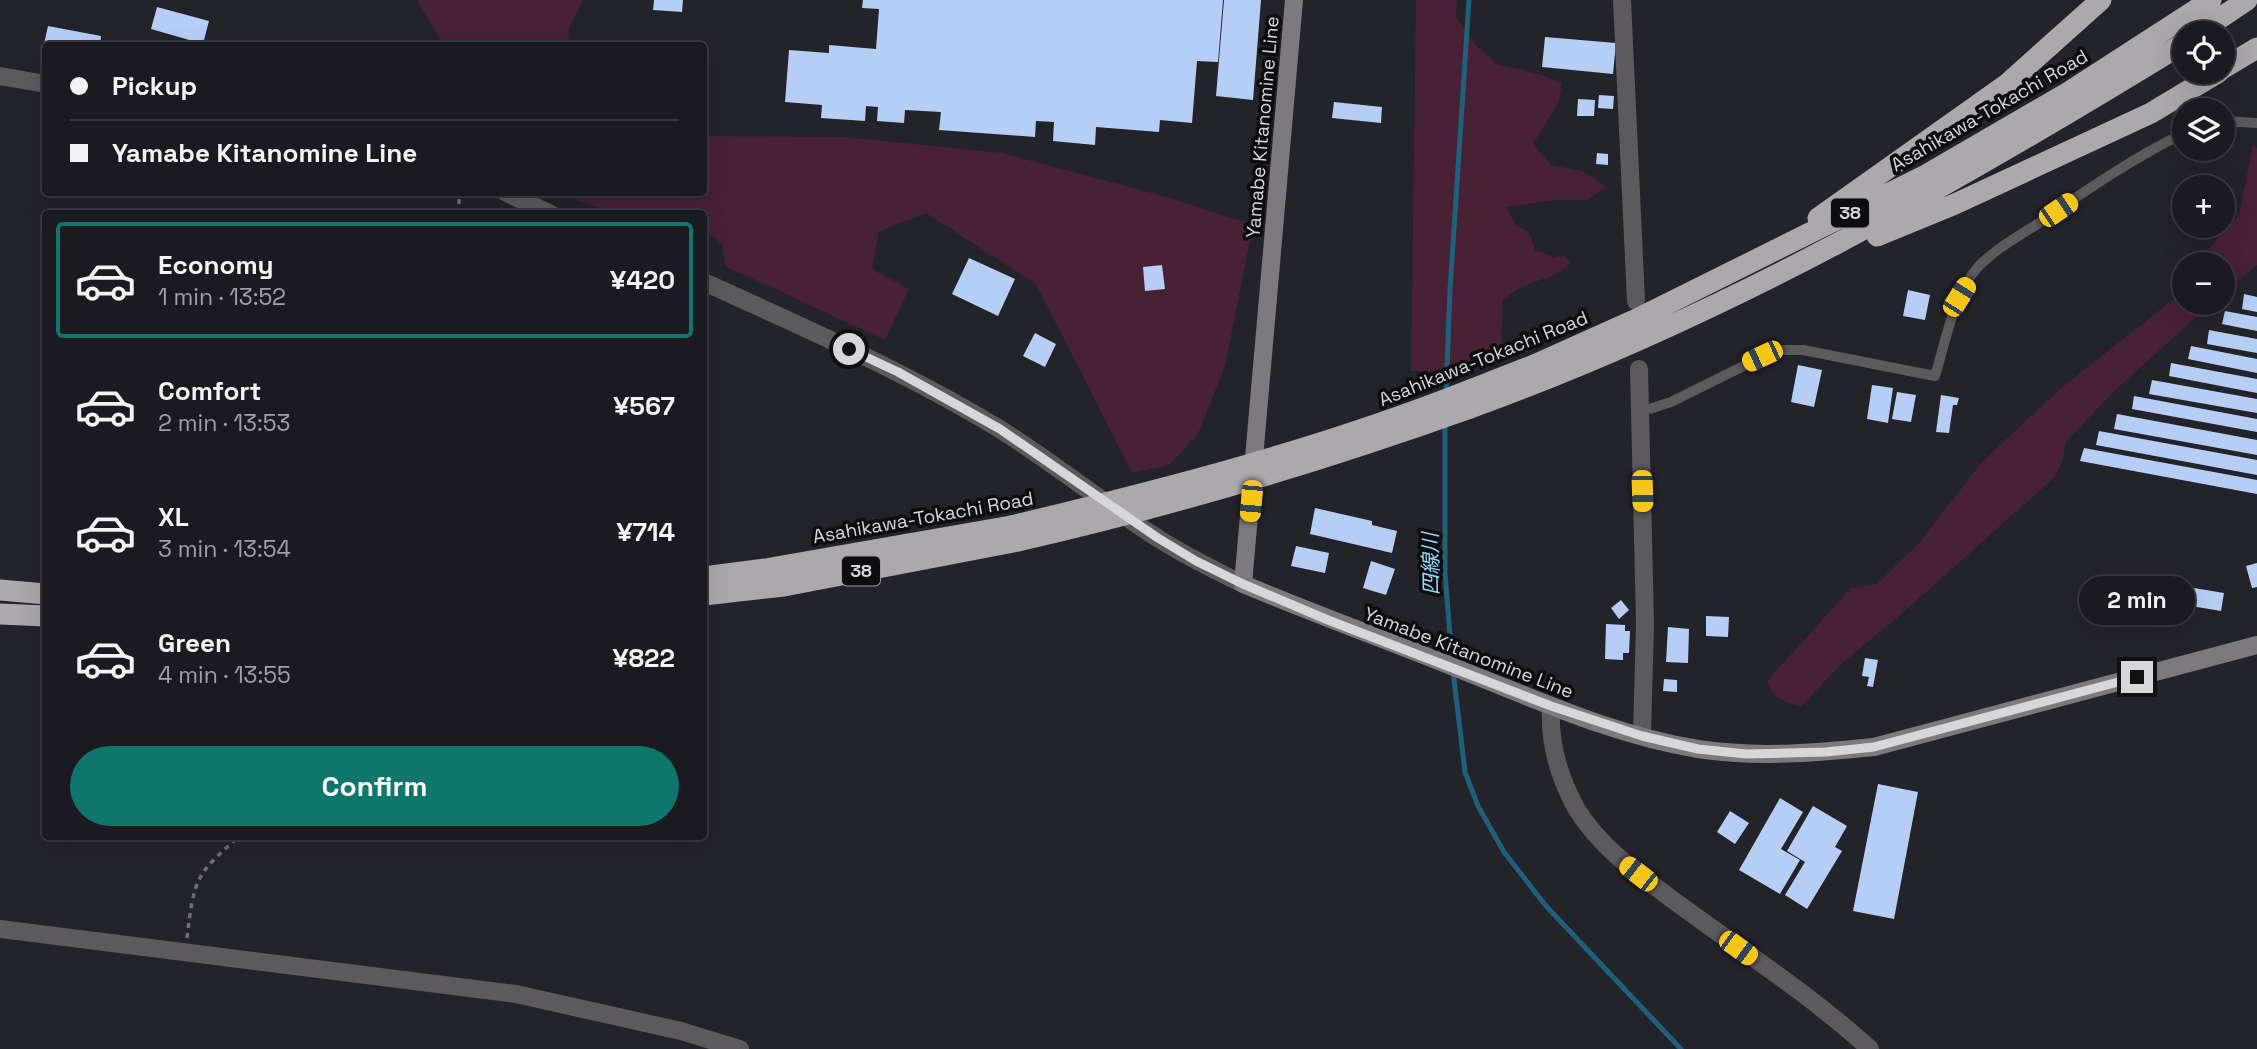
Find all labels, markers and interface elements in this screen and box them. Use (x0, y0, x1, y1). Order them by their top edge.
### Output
street label: Yamabe Kitanomine Line (1240, 15, 1285, 239)
map controls (2172, 21, 2235, 315)
button: locate (2172, 21, 2235, 84)
street label: Asahikawa-Tokachi Road (1886, 44, 2092, 177)
text: Pickup (112, 69, 197, 103)
button: layers (2172, 98, 2235, 161)
text: Yamabe Kitanomine Line (112, 136, 417, 170)
button: + (2172, 175, 2235, 238)
car (2035, 190, 2082, 230)
road number: 38 (1831, 198, 1869, 228)
text: Economy (158, 248, 274, 282)
icon: car (74, 249, 137, 312)
button: − (2172, 252, 2235, 315)
text: ¥420 (610, 263, 675, 297)
car (1939, 274, 1980, 320)
text: 1 min · 13:52 (158, 282, 286, 312)
street label: Asahikawa-Tokachi Road (1375, 305, 1592, 412)
route start (833, 333, 865, 365)
car (1739, 338, 1786, 374)
text: Comfort (158, 374, 261, 408)
icon: car (74, 375, 137, 438)
text: ¥567 (613, 389, 675, 423)
text: 2 min · 13:53 (158, 408, 290, 438)
car (1631, 470, 1654, 512)
car (1239, 479, 1264, 523)
street label: Asahikawa-Tokachi Road (811, 486, 1035, 549)
text: XL (158, 500, 189, 534)
icon: car (74, 501, 137, 564)
text: ¥714 (616, 515, 675, 549)
water label: 四線川 (1416, 530, 1445, 596)
text: 3 min · 13:54 (158, 534, 291, 564)
road number: 38 (842, 556, 880, 586)
callout: 2 min (2079, 576, 2195, 624)
text: 2 min (2107, 585, 2167, 615)
street label: Yamabe Kitanomine Line (1360, 601, 1577, 704)
text: Green (158, 626, 231, 660)
icon: car (74, 627, 137, 690)
text: ¥822 (612, 641, 675, 675)
text: 4 min · 13:55 (158, 660, 291, 690)
route end (2121, 661, 2153, 693)
button: Confirm (70, 746, 679, 826)
car (1615, 853, 1662, 895)
car (1715, 927, 1762, 969)

